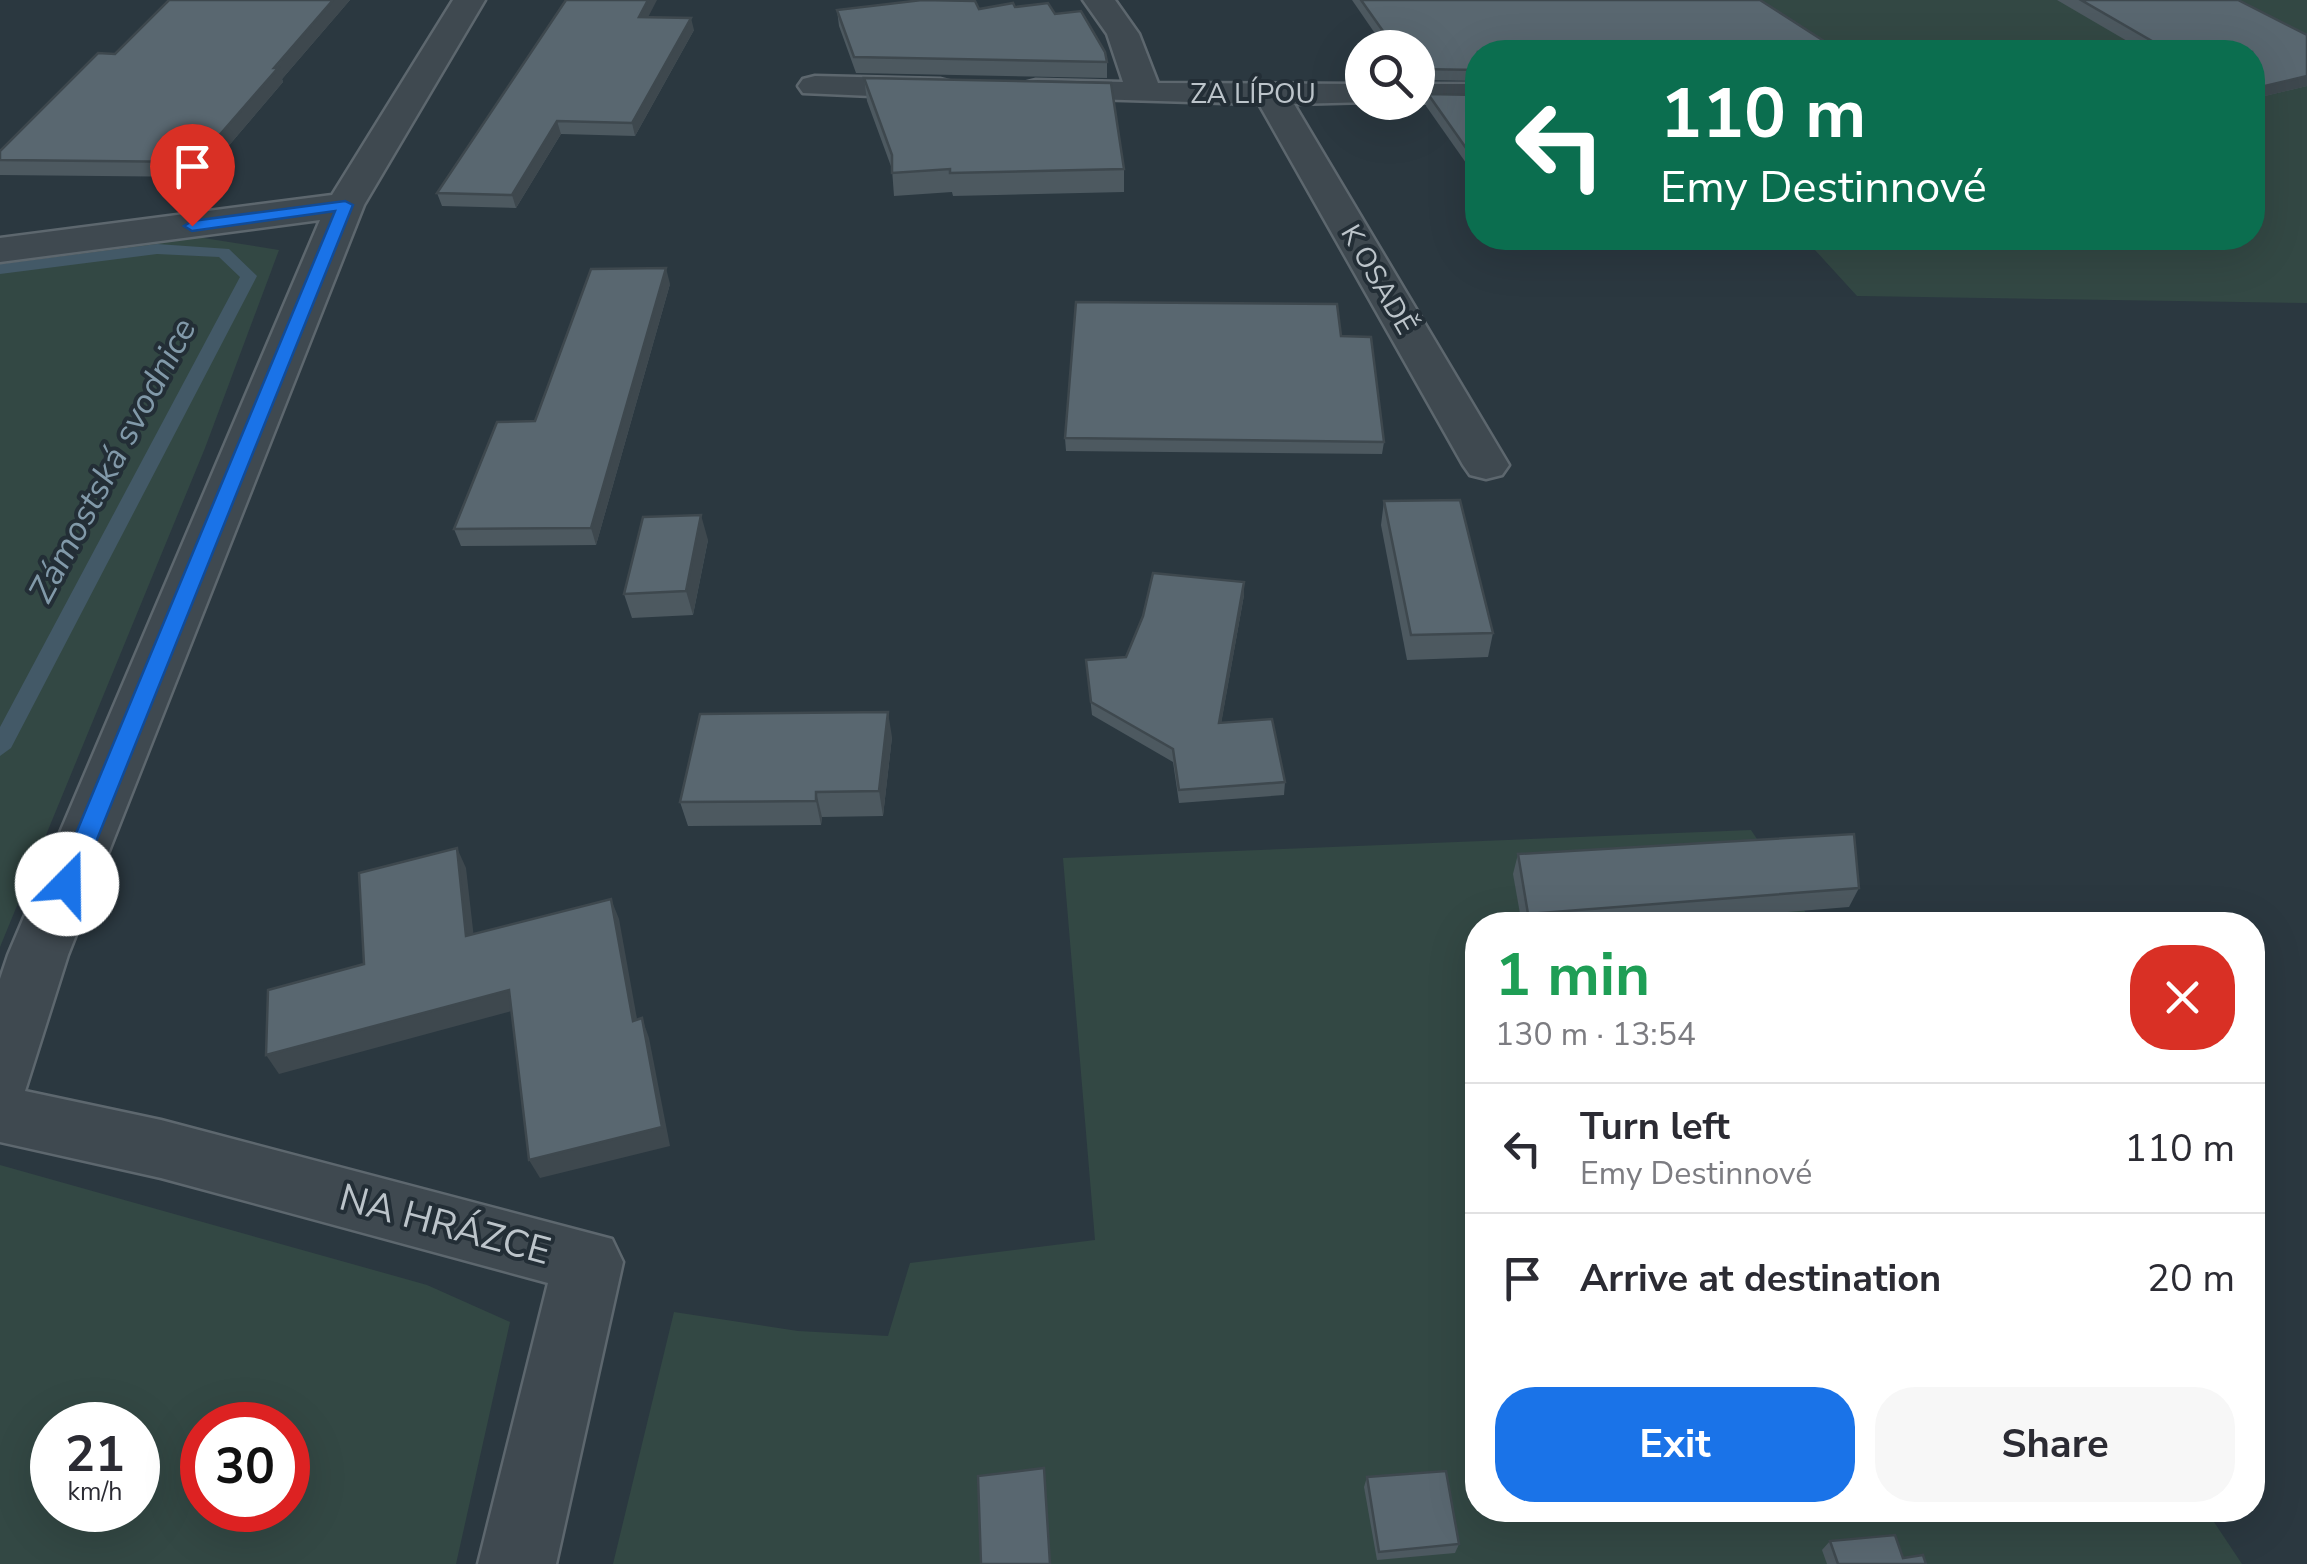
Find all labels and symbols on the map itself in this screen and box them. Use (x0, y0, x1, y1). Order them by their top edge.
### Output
street label: ZA LÍPOU (1190, 75, 1316, 113)
pin (150, 124, 235, 227)
street label: K OSADĚ (1331, 218, 1425, 341)
water label: Zámostská svodnice (18, 310, 207, 611)
position arrow (15, 832, 119, 936)
street label: NA HRÁZCE (334, 1172, 556, 1277)
speed limit sign: 30 (180, 1402, 310, 1532)

